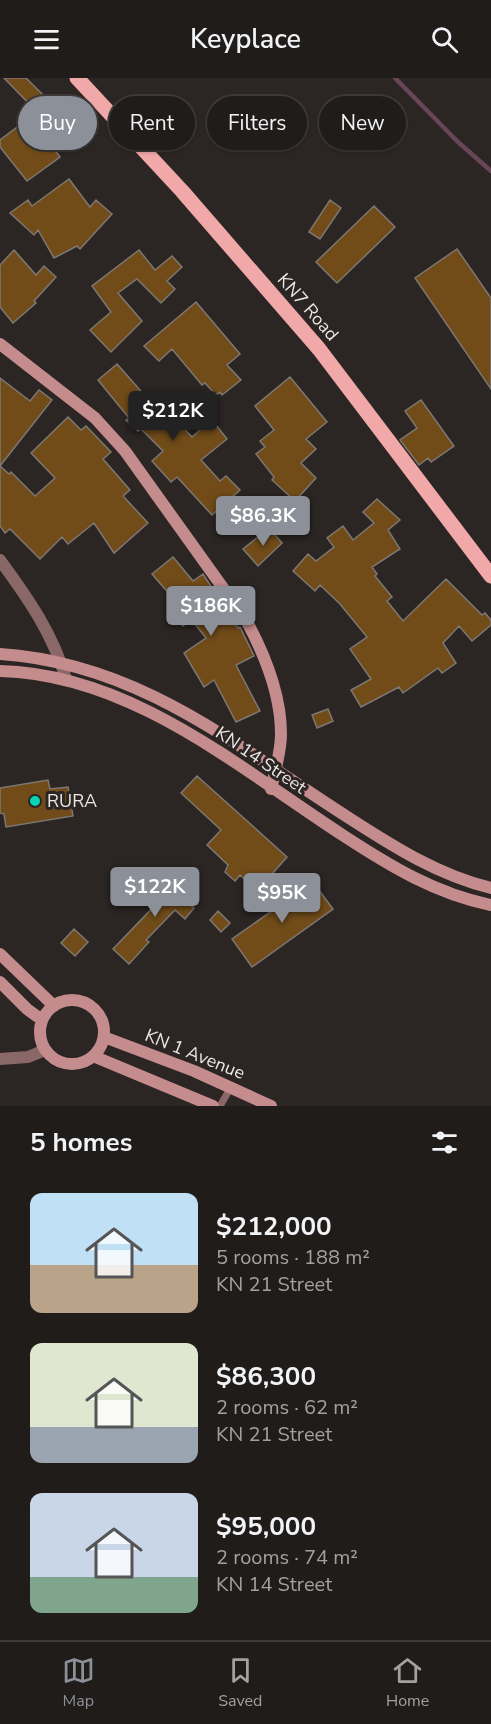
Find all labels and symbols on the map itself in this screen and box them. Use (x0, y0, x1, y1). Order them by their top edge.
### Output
street label: KN7 Road (272, 268, 344, 346)
pin: $212K (131, 391, 215, 442)
pin: $86.3K (214, 496, 312, 547)
pin: $186K (169, 586, 253, 637)
street label: KN 14 Street (211, 721, 312, 800)
place label: RURA (47, 789, 97, 813)
marker: RURA (28, 794, 42, 808)
pin: $122K (113, 867, 197, 918)
pin: $95K (246, 873, 318, 924)
street label: KN 1 Avenue (141, 1023, 249, 1085)

